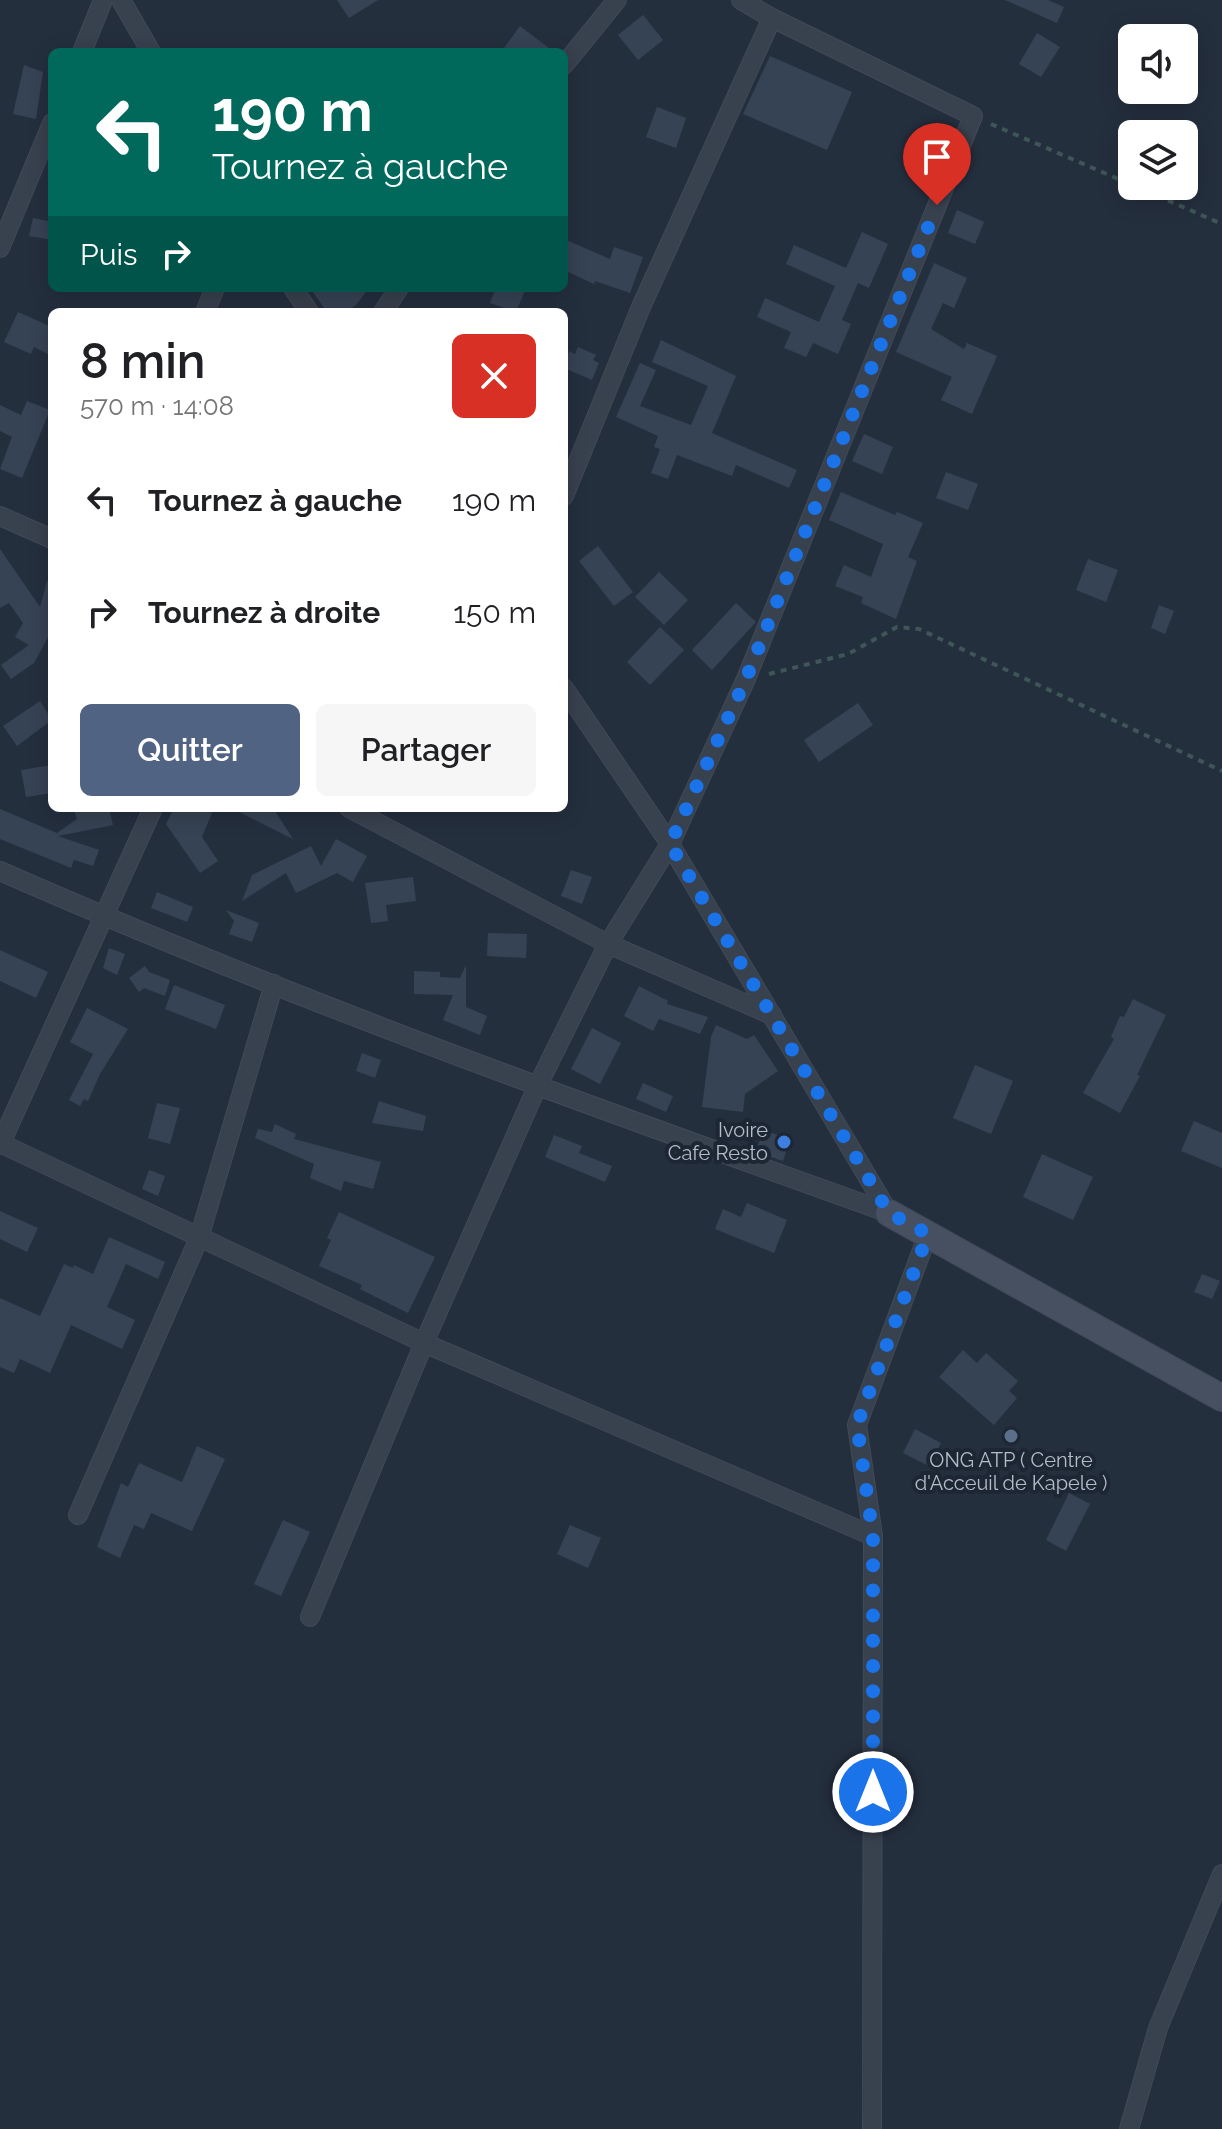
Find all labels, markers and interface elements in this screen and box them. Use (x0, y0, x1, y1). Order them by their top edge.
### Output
map controls (1118, 24, 1198, 200)
button: sound (1118, 24, 1198, 104)
text: 190 m (212, 78, 373, 144)
icon: left (80, 80, 184, 184)
button: layers (1118, 120, 1198, 200)
pin (903, 123, 971, 205)
icon: arrive (915, 135, 959, 179)
text: Tournez à gauche (212, 145, 508, 187)
icon: right (154, 232, 198, 276)
text: Puis (80, 237, 138, 272)
text: 8 min (80, 333, 205, 389)
button: close (452, 334, 536, 418)
text: 570 m · 14:08 (80, 391, 234, 421)
icon: left (80, 478, 124, 522)
text: Tournez à gauche (148, 483, 402, 518)
text: 190 m (452, 483, 536, 518)
icon: right (80, 590, 124, 634)
text: Tournez à droite (148, 595, 380, 630)
text: 150 m (453, 595, 536, 630)
button: Quitter (80, 704, 300, 796)
button: Partager (316, 704, 536, 796)
place label: Ivoire Cafe Resto (668, 1118, 768, 1165)
marker: Ivoire Cafe Resto (775, 1133, 793, 1151)
marker: ONG ATP ( Centre d'Acceuil de Kapele ) (1002, 1427, 1020, 1445)
place label: ONG ATP ( Centre d'Acceuil de Kapele ) (915, 1448, 1107, 1495)
position arrow (831, 1750, 915, 1834)

